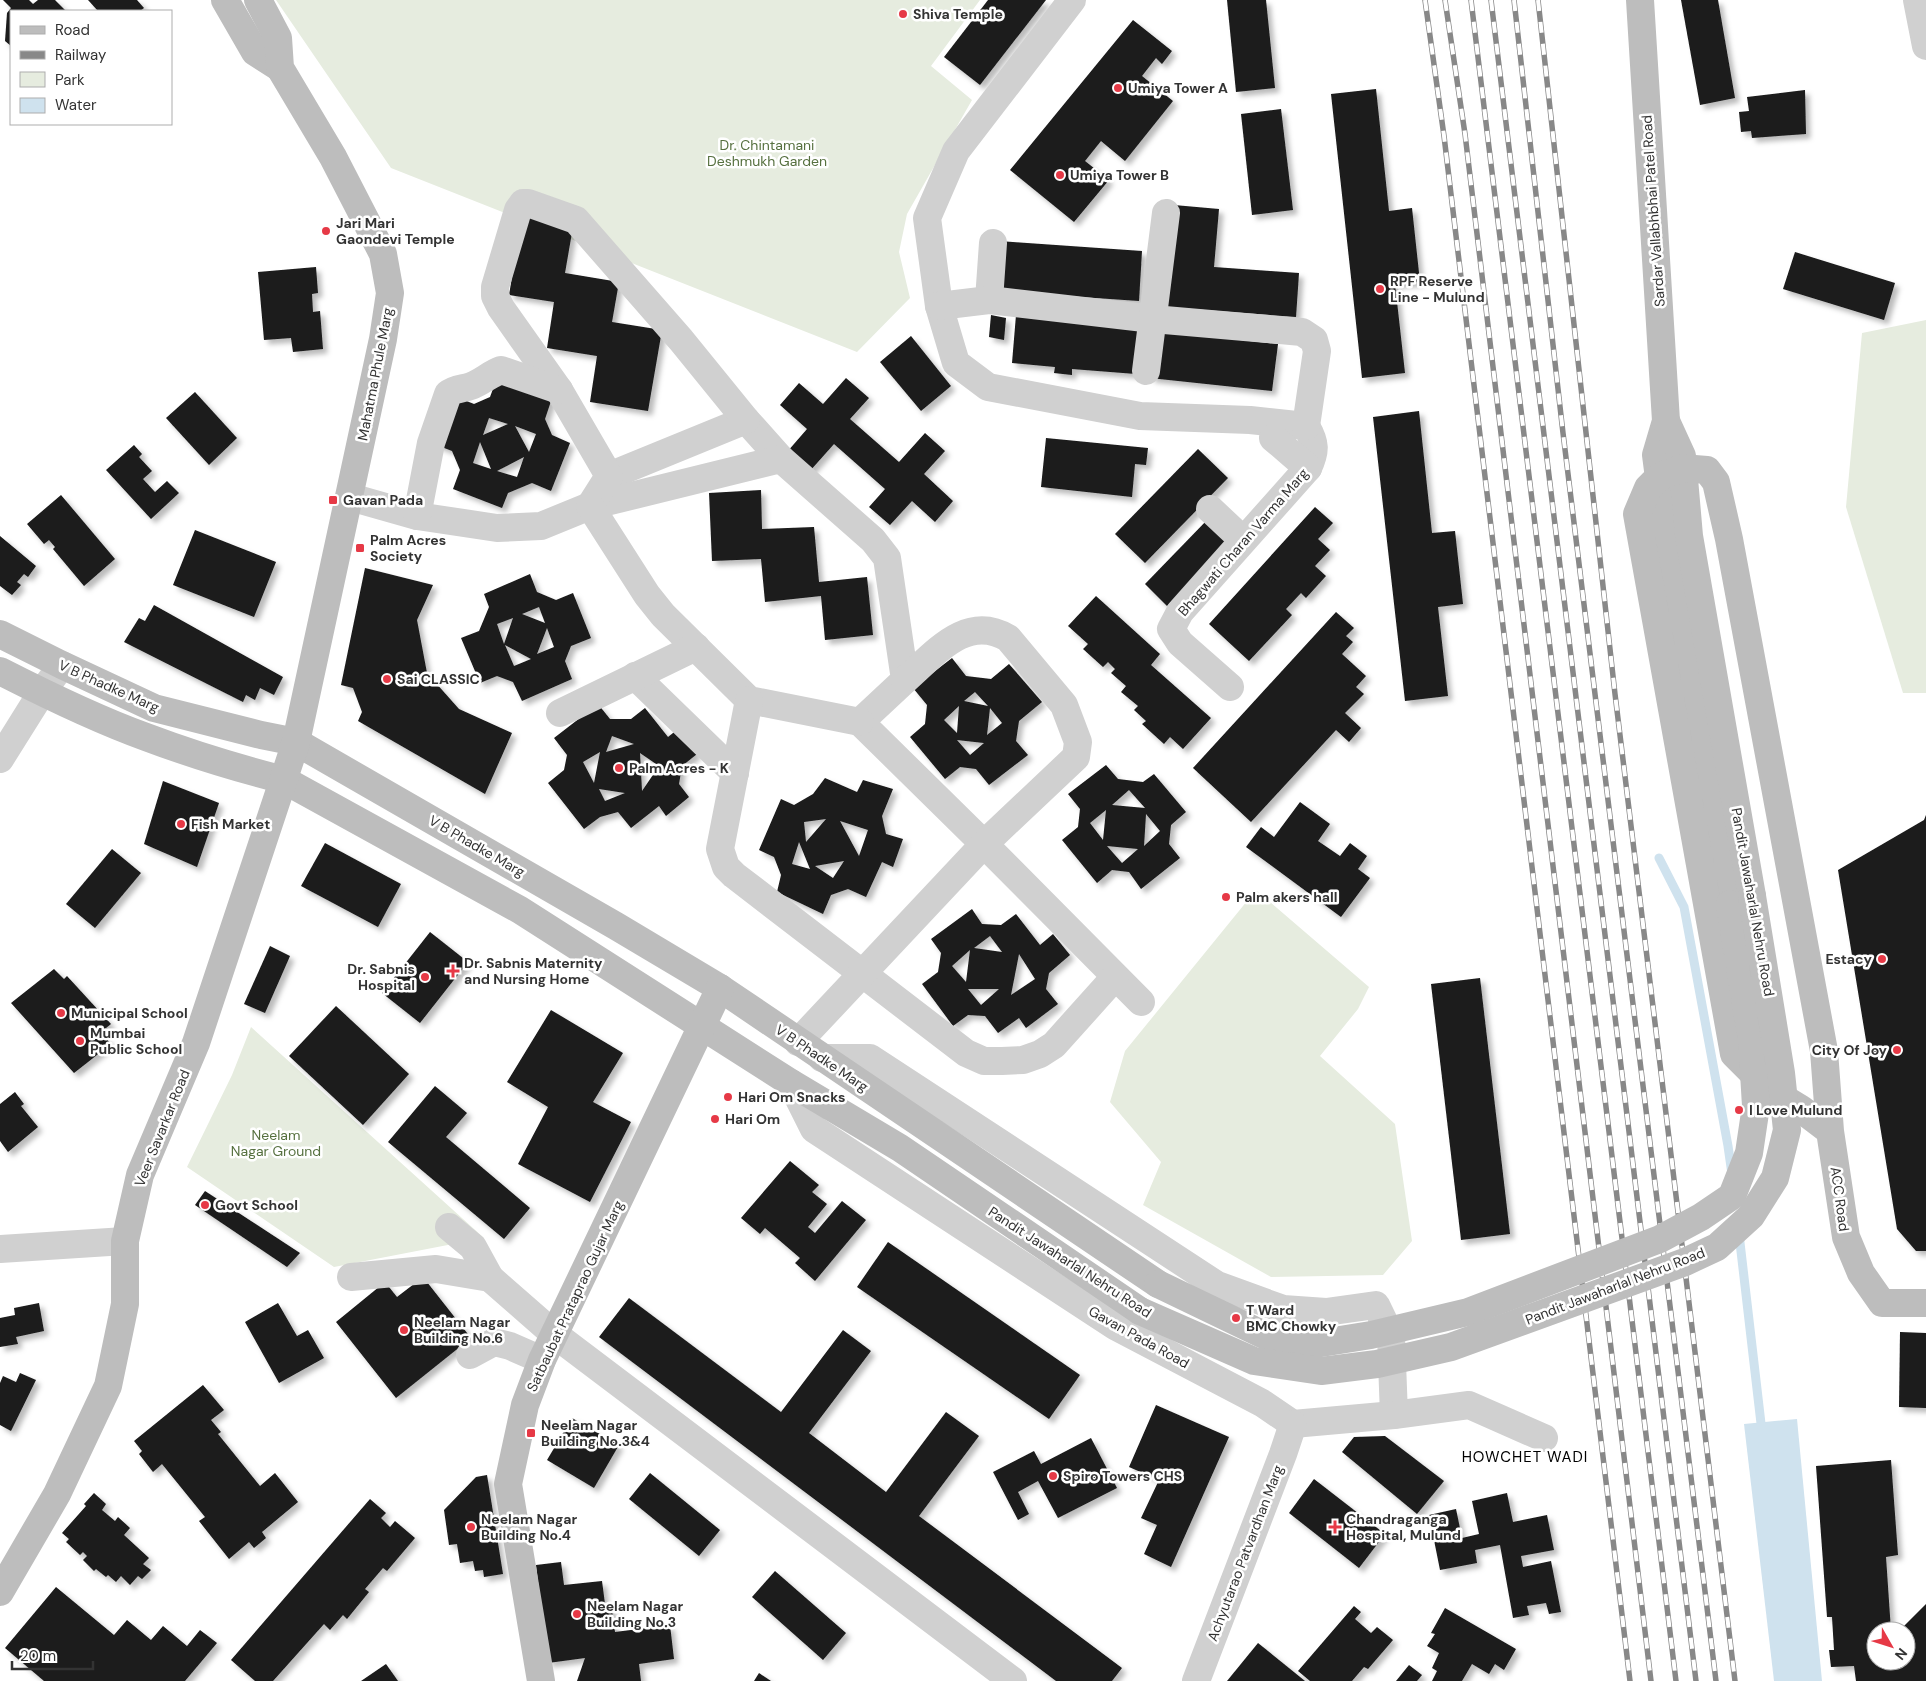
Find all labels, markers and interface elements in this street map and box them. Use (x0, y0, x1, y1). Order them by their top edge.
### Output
place label: Shiva Temple (913, 5, 1003, 23)
marker: Shiva Temple (897, 8, 909, 20)
legend (10, 10, 172, 125)
text: Road (55, 20, 90, 40)
text: Railway (55, 45, 107, 65)
text: Park (55, 70, 85, 90)
place label: Umiya Tower A (1128, 79, 1228, 97)
marker: Umiya Tower A (1112, 82, 1124, 94)
text: Water (55, 95, 97, 115)
street label: Sardar Vallabhbhai Patel Road (1637, 114, 1669, 308)
park label: Dr. Chintamani Deshmukh Garden (707, 136, 827, 170)
place label: Umiya Tower B (1070, 166, 1169, 184)
marker: Umiya Tower B (1054, 169, 1066, 181)
place label: Jari Mari Gaondevi Temple (336, 214, 455, 248)
marker: Jari Mari Gaondevi Temple (320, 225, 332, 237)
place label: RPF Reserve Line - Mulund (1390, 272, 1485, 306)
marker: RPF Reserve Line - Mulund (1374, 283, 1386, 295)
street label: Mahatma Phule Marg (353, 306, 397, 442)
street label: Bhagwati Charan Varma Marg (1174, 464, 1312, 620)
place label: Gavan Pada (343, 491, 423, 509)
marker: Gavan Pada (327, 494, 339, 506)
place label: Palm Acres Society (370, 531, 446, 565)
marker: Palm Acres Society (354, 542, 366, 554)
street label: V B Phadke Marg (56, 656, 162, 716)
place label: Sai CLASSIC (397, 670, 480, 688)
marker: Sai CLASSIC (381, 673, 393, 685)
place label: Palm Acres - K (629, 759, 729, 777)
marker: Palm Acres - K (613, 762, 625, 774)
street label: Pandit Jawaharlal Nehru Road (1728, 806, 1778, 998)
street label: V B Phadke Marg (426, 811, 529, 881)
place label: Fish Market (191, 815, 270, 833)
marker: Fish Market (175, 818, 187, 830)
place label: Palm akers hall (1236, 888, 1337, 906)
marker: Palm akers hall (1220, 891, 1232, 903)
place label: Estacy (1825, 950, 1873, 968)
marker: Estacy (1876, 953, 1888, 965)
place label: Dr. Sabnis Maternity and Nursing Home (464, 954, 603, 988)
place label: Dr. Sabnis Hospital (347, 960, 415, 994)
marker: Dr. Sabnis Maternity and Nursing Home (446, 964, 460, 978)
marker: Dr. Sabnis Hospital (419, 971, 431, 983)
place label: Municipal School (71, 1004, 188, 1022)
marker: Municipal School (55, 1007, 67, 1019)
street label: V B Phadke Marg (772, 1020, 872, 1096)
place label: Mumbai Public School (90, 1024, 182, 1058)
marker: Mumbai Public School (74, 1035, 86, 1047)
place label: City Of Joy (1812, 1041, 1888, 1059)
marker: City Of Joy (1891, 1044, 1903, 1056)
street label: Veer Savarkar Road (130, 1067, 194, 1189)
place label: Hari Om Snacks (738, 1088, 846, 1106)
marker: Hari Om Snacks (722, 1091, 734, 1103)
place label: I Love Mulund (1749, 1101, 1842, 1119)
marker: I Love Mulund (1733, 1104, 1745, 1116)
place label: Hari Om (725, 1110, 780, 1128)
marker: Hari Om (709, 1113, 721, 1125)
park label: Neelam Nagar Ground (231, 1126, 321, 1160)
street label: ACC Road (1827, 1165, 1853, 1233)
place label: Govt School (215, 1196, 298, 1214)
street label: Satbaubat Prataprao Gujar Marg (523, 1197, 627, 1395)
marker: Govt School (199, 1199, 211, 1211)
street label: Pandit Jawaharlal Nehru Road (985, 1202, 1155, 1322)
street label: Pandit Jawaharlal Nehru Road (1523, 1243, 1707, 1329)
place label: T Ward BMC Chowky (1246, 1301, 1337, 1335)
street label: Gavan Pada Road (1085, 1302, 1193, 1372)
marker: T Ward BMC Chowky (1230, 1312, 1242, 1324)
place label: Neelam Nagar Building No.6 (414, 1313, 510, 1347)
marker: Neelam Nagar Building No.6 (398, 1324, 410, 1336)
place label: Neelam Nagar Building No.3&4 (541, 1416, 650, 1450)
marker: Neelam Nagar Building No.3&4 (525, 1427, 537, 1439)
district label: HOWCHET WADI (1462, 1447, 1588, 1467)
street label: Achyutarao Patvardhan Marg (1203, 1462, 1287, 1644)
place label: Spiro Towers CHS (1063, 1467, 1182, 1485)
marker: Spiro Towers CHS (1047, 1470, 1059, 1482)
place label: Neelam Nagar Building No.4 (481, 1510, 577, 1544)
place label: Chandraganga Hospital, Mulund (1346, 1510, 1461, 1544)
marker: Chandraganga Hospital, Mulund (1328, 1520, 1342, 1534)
marker: Neelam Nagar Building No.4 (465, 1521, 477, 1533)
place label: Neelam Nagar Building No.3 (587, 1597, 683, 1631)
marker: Neelam Nagar Building No.3 (571, 1608, 583, 1620)
north arrow (1866, 1621, 1916, 1671)
scale bar (12, 1638, 94, 1670)
text: N (1891, 1645, 1911, 1664)
text: 20 m (20, 1646, 56, 1666)

